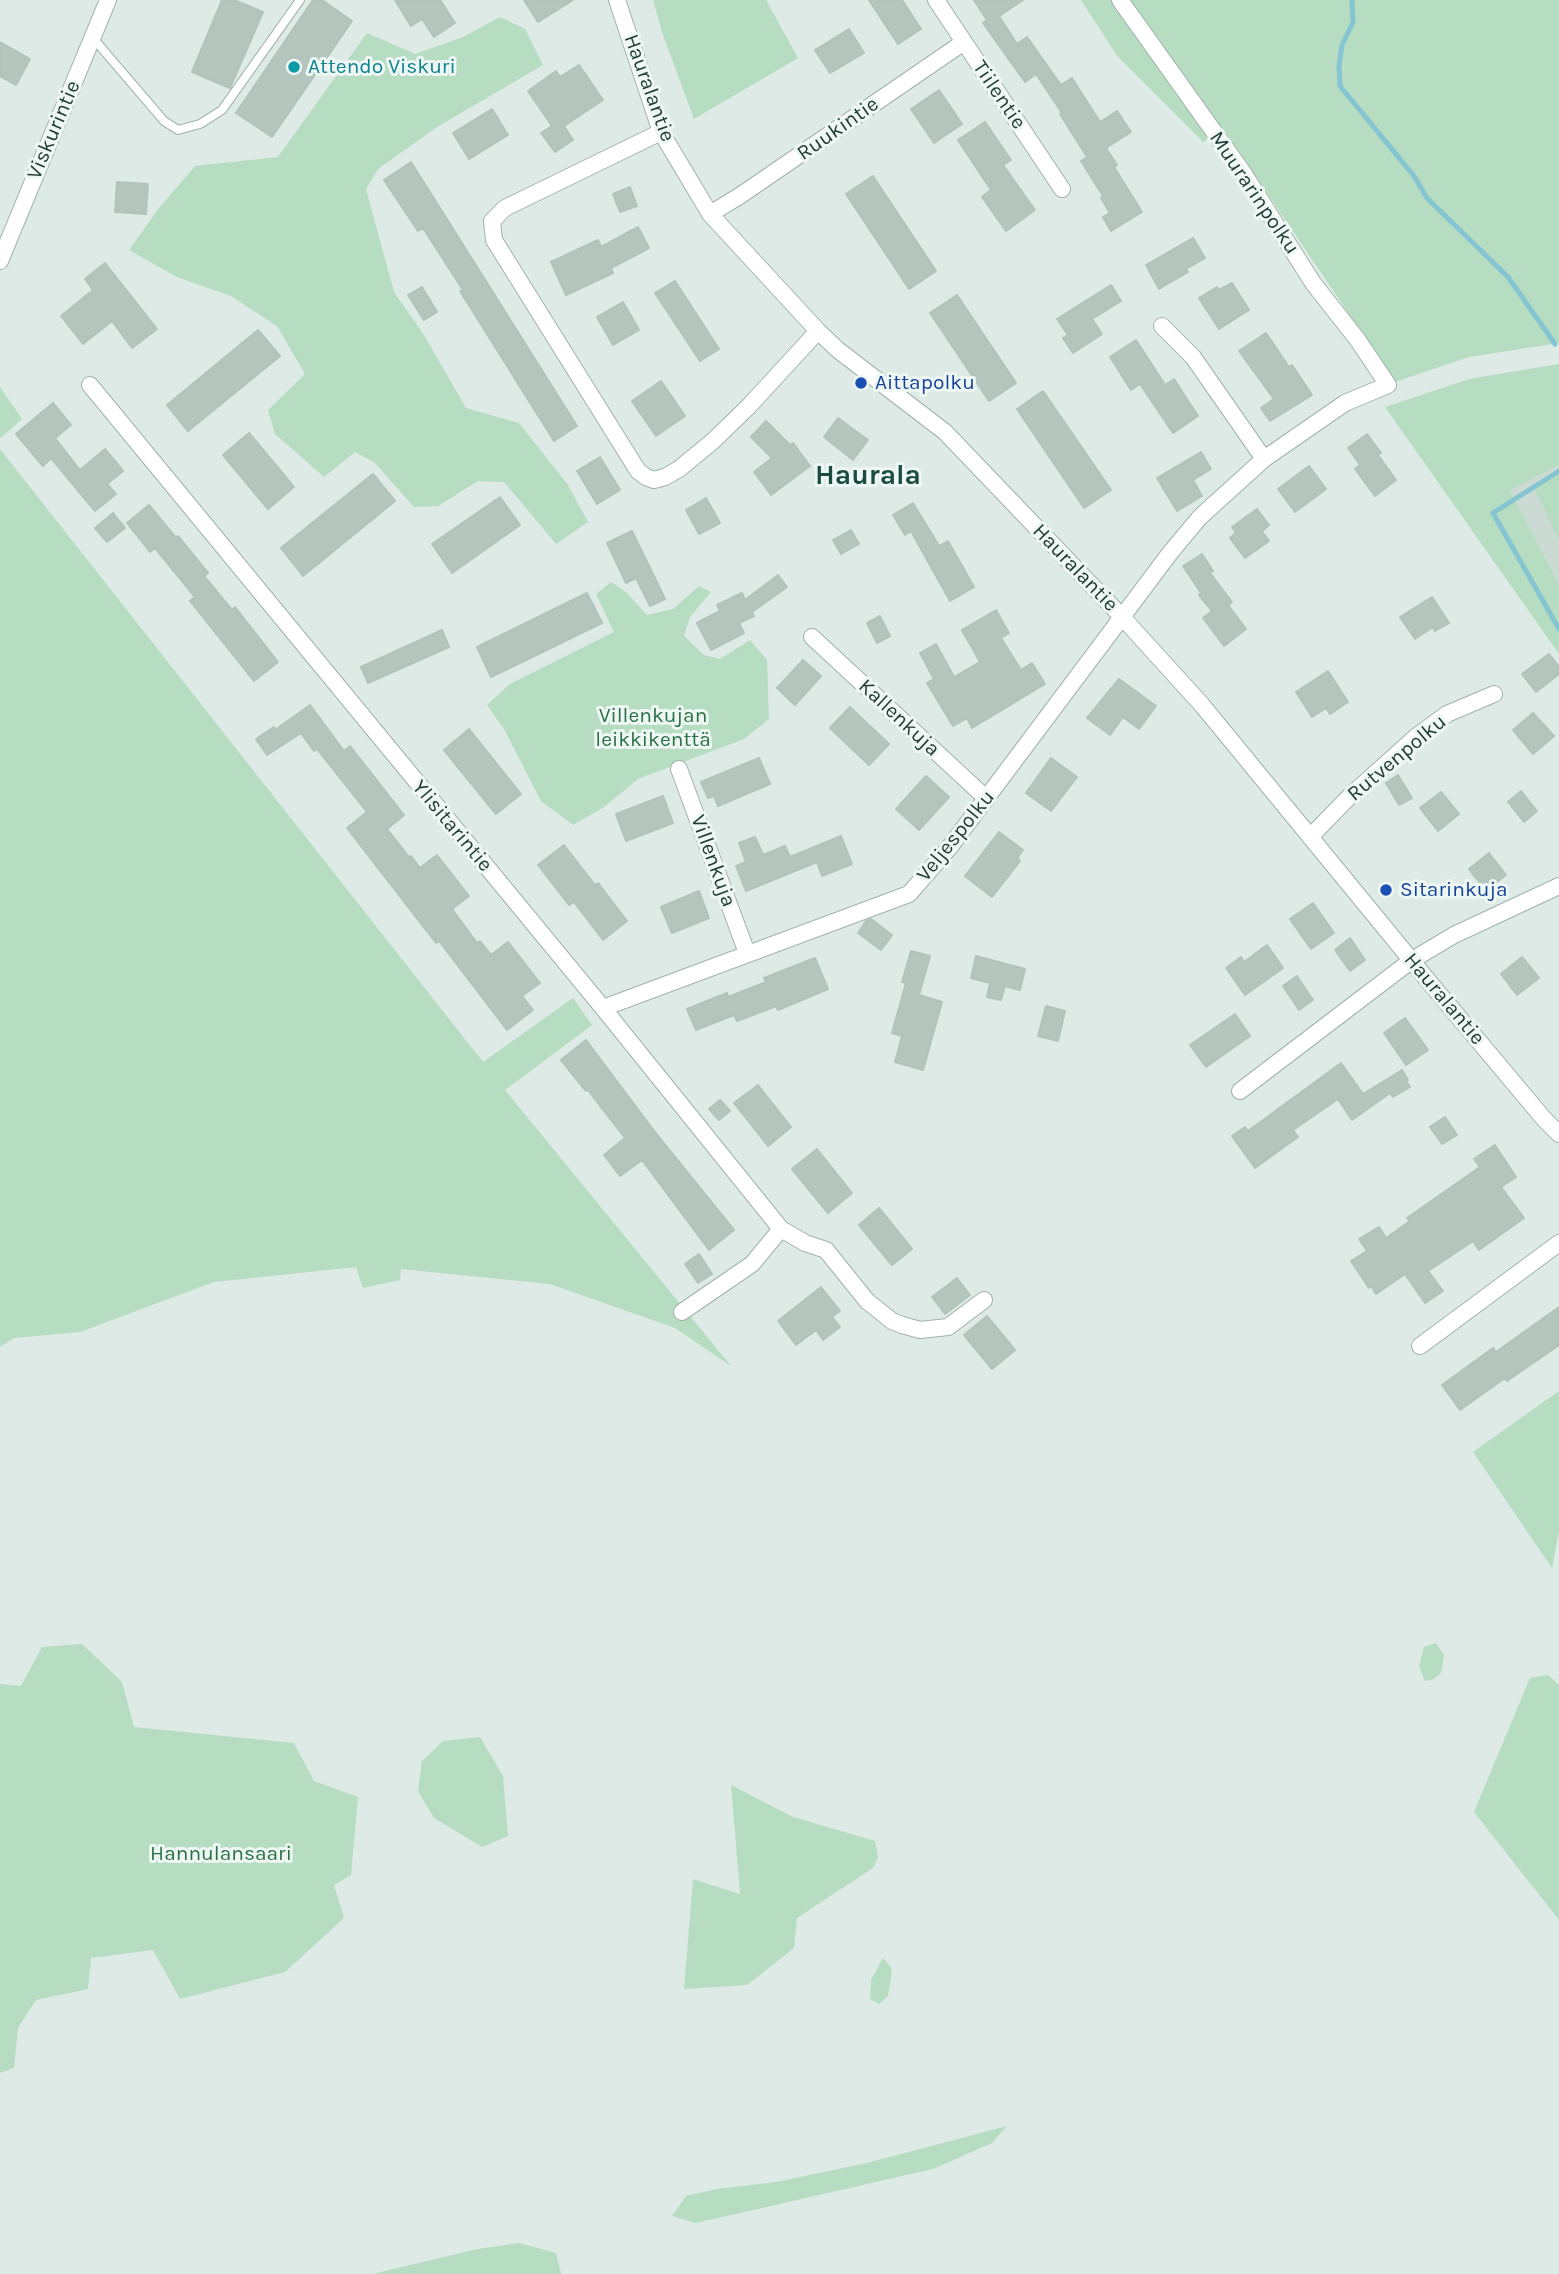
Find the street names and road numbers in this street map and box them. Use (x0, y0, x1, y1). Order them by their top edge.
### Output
street label: Hauralantie (618, 31, 680, 145)
street label: Tiilentie (967, 56, 1031, 134)
street label: Viskurintie (22, 77, 86, 183)
street label: Ruukintie (792, 92, 884, 166)
street label: Muurarinpolku (1204, 127, 1304, 259)
street label: Hauralantie (1027, 519, 1123, 617)
street label: Kallenkuja (853, 674, 945, 762)
street label: Rutvenpolku (1342, 709, 1452, 807)
street label: Ylisitarintie (406, 775, 498, 877)
street label: Veljespolku (911, 785, 1001, 887)
street label: Villenkuja (685, 812, 741, 910)
street label: Hauralantie (1398, 948, 1490, 1050)

